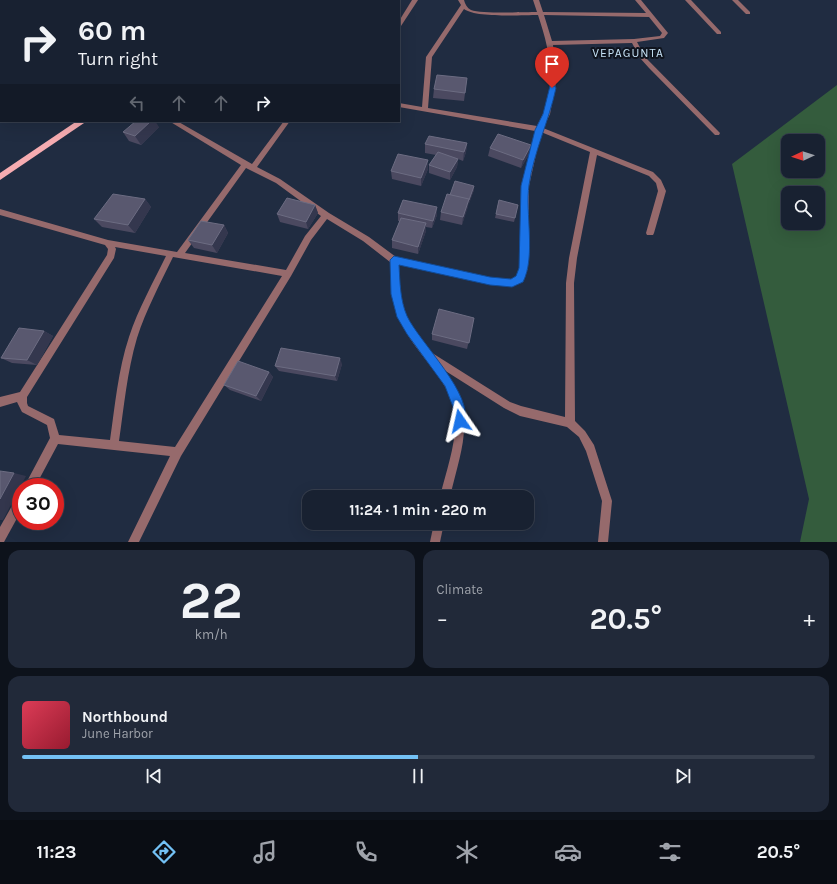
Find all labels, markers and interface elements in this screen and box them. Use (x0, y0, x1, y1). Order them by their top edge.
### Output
text: 60 m (78, 14, 146, 47)
icon: right (12, 16, 64, 68)
district label: VEPAGUNTA (592, 46, 664, 60)
pin (535, 47, 569, 88)
text: Turn right (78, 48, 158, 70)
icon: arrive (541, 53, 563, 75)
icon: left (126, 92, 148, 114)
icon: ahead (168, 92, 190, 114)
icon: ahead (210, 92, 232, 114)
icon: right (252, 92, 274, 114)
north arrow (781, 134, 825, 178)
map controls (781, 134, 825, 230)
button: search (781, 186, 825, 230)
position arrow (439, 400, 481, 442)
speed limit sign: 30 (12, 478, 64, 530)
text: 11:24 · 1 min · 220 m (349, 501, 487, 519)
text: 22 (180, 570, 243, 631)
text: Climate (437, 582, 483, 597)
text: 20.5° (589, 601, 662, 637)
text: − (437, 606, 448, 632)
text: + (803, 606, 815, 632)
text: km/h (195, 627, 228, 642)
text: Northbound (82, 708, 168, 726)
text: June Harbor (82, 726, 153, 741)
icon: previous (143, 765, 165, 787)
icon: pause (407, 765, 429, 787)
icon: next (672, 765, 694, 787)
icon: directions (150, 838, 178, 866)
icon: music (251, 838, 279, 866)
icon: phone (352, 838, 380, 866)
icon: climate (453, 838, 481, 866)
icon: car (554, 838, 582, 866)
icon: filters (656, 838, 684, 866)
text: 11:23 (37, 841, 76, 863)
text: 20.5° (757, 841, 800, 863)

